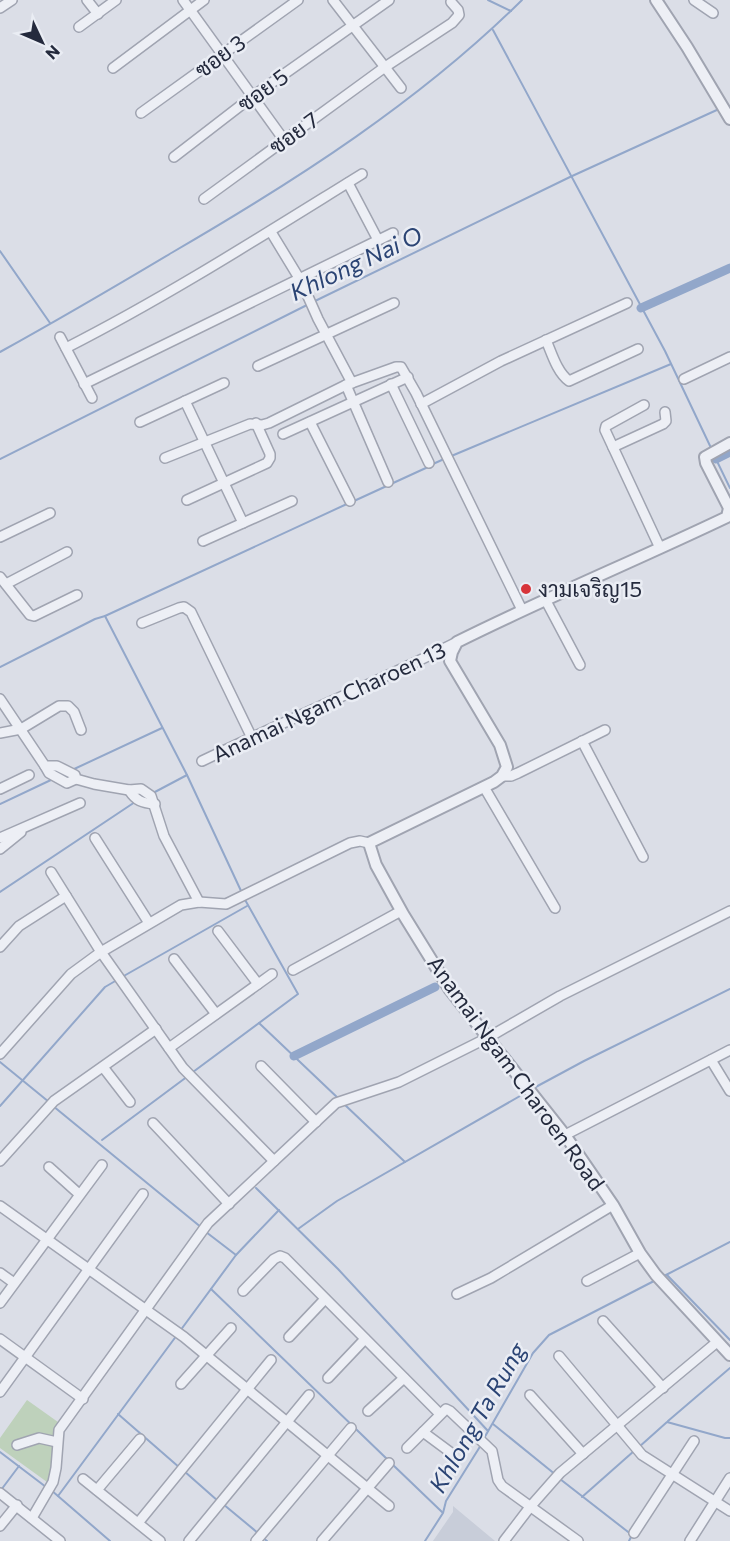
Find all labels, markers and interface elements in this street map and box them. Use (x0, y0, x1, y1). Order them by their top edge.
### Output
north arrow (12, 12, 72, 72)
street label: ซอย 3 (189, 28, 250, 83)
text: N (42, 42, 64, 64)
street label: ซอย 5 (232, 62, 293, 117)
street label: ซอย 7 (264, 106, 324, 160)
water label: Khlong Nai O (285, 219, 426, 306)
place label: งามเจริญ15 (538, 575, 642, 603)
marker: งามเจริญ15 (519, 582, 533, 596)
street label: Anamai Ngam Charoen 13 (208, 636, 450, 768)
street label: Anamai Ngam Charoen Road (422, 950, 611, 1195)
water label: Khlong Ta Rung (422, 1336, 532, 1497)

